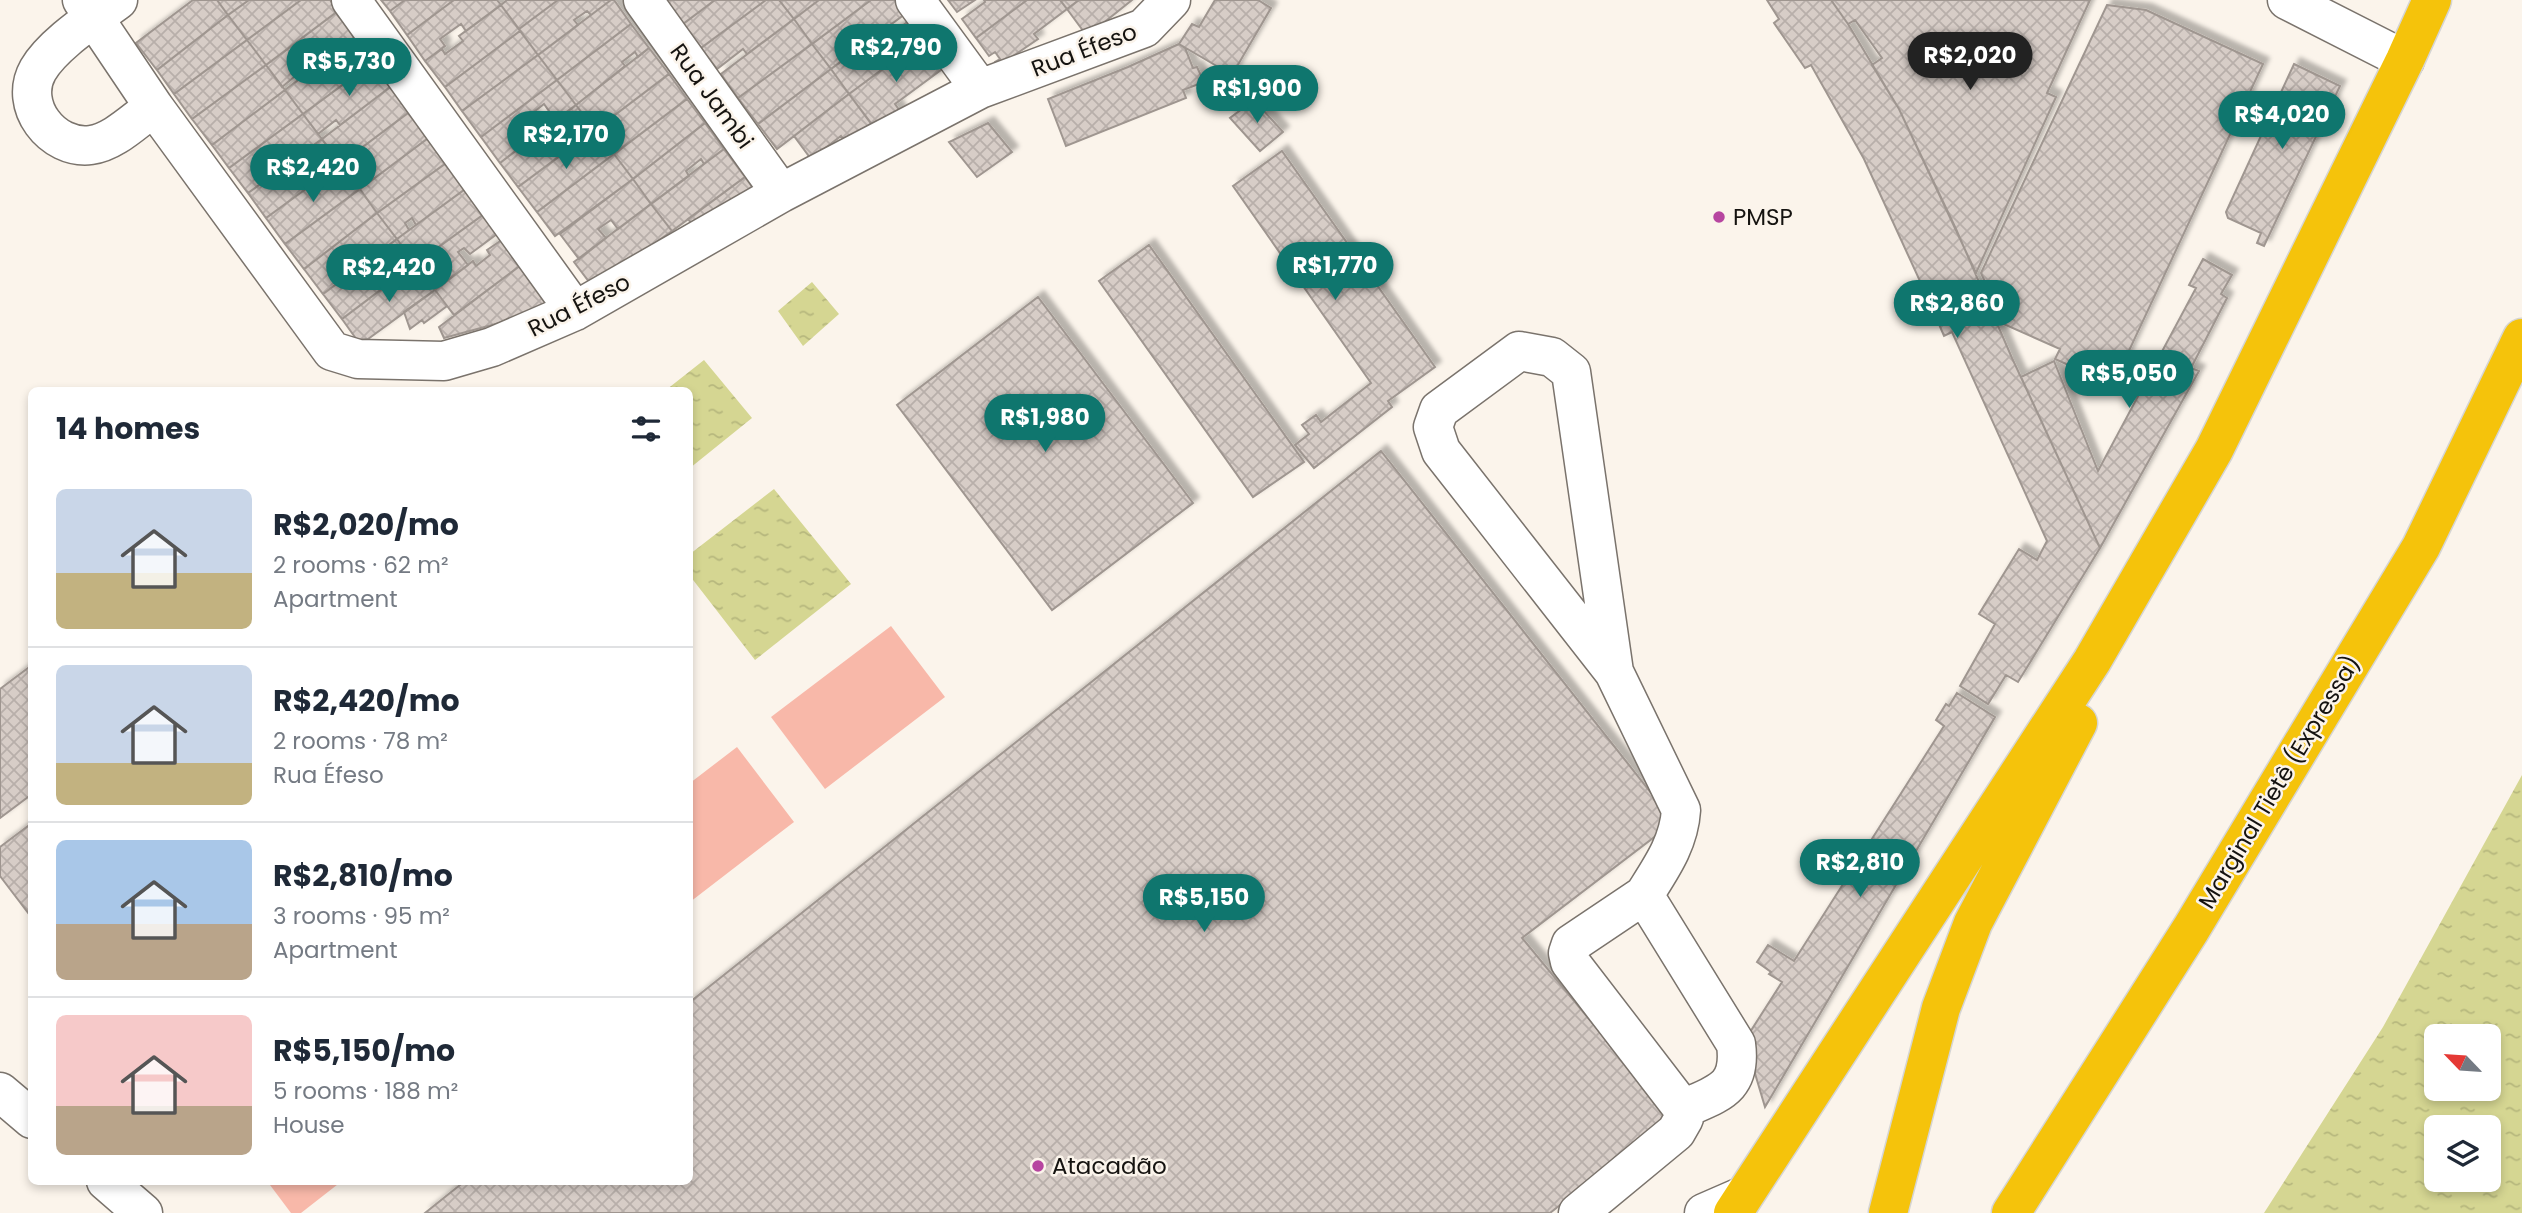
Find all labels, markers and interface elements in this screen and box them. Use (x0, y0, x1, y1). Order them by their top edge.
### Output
street label: Rua Éfeso (1027, 15, 1141, 85)
pin: R$2,790 (831, 24, 961, 84)
text: R$2,790 (850, 31, 942, 63)
pin: R$2,020 (1905, 32, 2035, 92)
street label: Rua Jambi (663, 37, 761, 155)
pin: R$5,730 (284, 38, 414, 98)
text: R$2,020 (1924, 39, 2017, 71)
text: R$5,730 (303, 45, 395, 77)
pin: R$1,900 (1192, 66, 1322, 125)
text: R$1,900 (1212, 72, 1302, 104)
pin: R$4,020 (2217, 92, 2347, 151)
text: R$4,020 (2234, 98, 2330, 130)
pin: R$2,170 (501, 111, 631, 171)
text: R$2,170 (523, 118, 609, 150)
pin: R$2,420 (248, 144, 378, 204)
text: R$2,420 (266, 151, 360, 183)
place label: PMSP (1733, 201, 1793, 233)
marker: PMSP (1711, 209, 1727, 225)
pin: R$1,770 (1270, 243, 1400, 302)
pin: R$2,420 (324, 244, 454, 304)
text: R$1,770 (1293, 249, 1378, 281)
text: R$2,420 (342, 251, 436, 283)
street label: Rua Éfeso (522, 266, 636, 344)
pin: R$2,860 (1892, 280, 2022, 340)
text: R$2,860 (1910, 287, 2004, 319)
pin: R$5,050 (2064, 350, 2194, 410)
text: R$5,050 (2081, 357, 2177, 389)
pin: R$1,980 (980, 394, 1110, 454)
text: R$1,980 (1000, 401, 1090, 433)
text: 14 homes (56, 407, 200, 450)
icon: filters (627, 410, 665, 448)
text: R$2,020/mo (273, 503, 459, 546)
icon: home (112, 517, 196, 601)
text: 2 rooms · 62 m² (273, 549, 449, 581)
text: Apartment (273, 583, 398, 615)
street label: Marginal Tietê (Expressa) (2191, 649, 2367, 915)
text: R$2,420/mo (273, 679, 460, 722)
icon: home (112, 693, 196, 777)
text: 2 rooms · 78 m² (273, 725, 448, 757)
text: Rua Éfeso (273, 759, 384, 791)
pin: R$2,810 (1795, 839, 1925, 899)
text: R$2,810 (1816, 846, 1904, 878)
text: R$2,810/mo (273, 854, 453, 897)
icon: home (112, 868, 196, 952)
pin: R$5,150 (1139, 874, 1269, 934)
text: R$5,150 (1159, 881, 1249, 913)
text: 3 rooms · 95 m² (273, 900, 450, 932)
text: Apartment (273, 934, 398, 966)
north arrow (2424, 1024, 2501, 1101)
map controls (2424, 1024, 2501, 1192)
text: R$5,150/mo (273, 1029, 455, 1072)
icon: home (112, 1043, 196, 1127)
text: 5 rooms · 188 m² (273, 1075, 458, 1107)
text: House (273, 1109, 345, 1141)
button: layers (2424, 1115, 2501, 1192)
place label: Atacadão (1052, 1150, 1167, 1182)
marker: Atacadão (1030, 1158, 1046, 1174)

